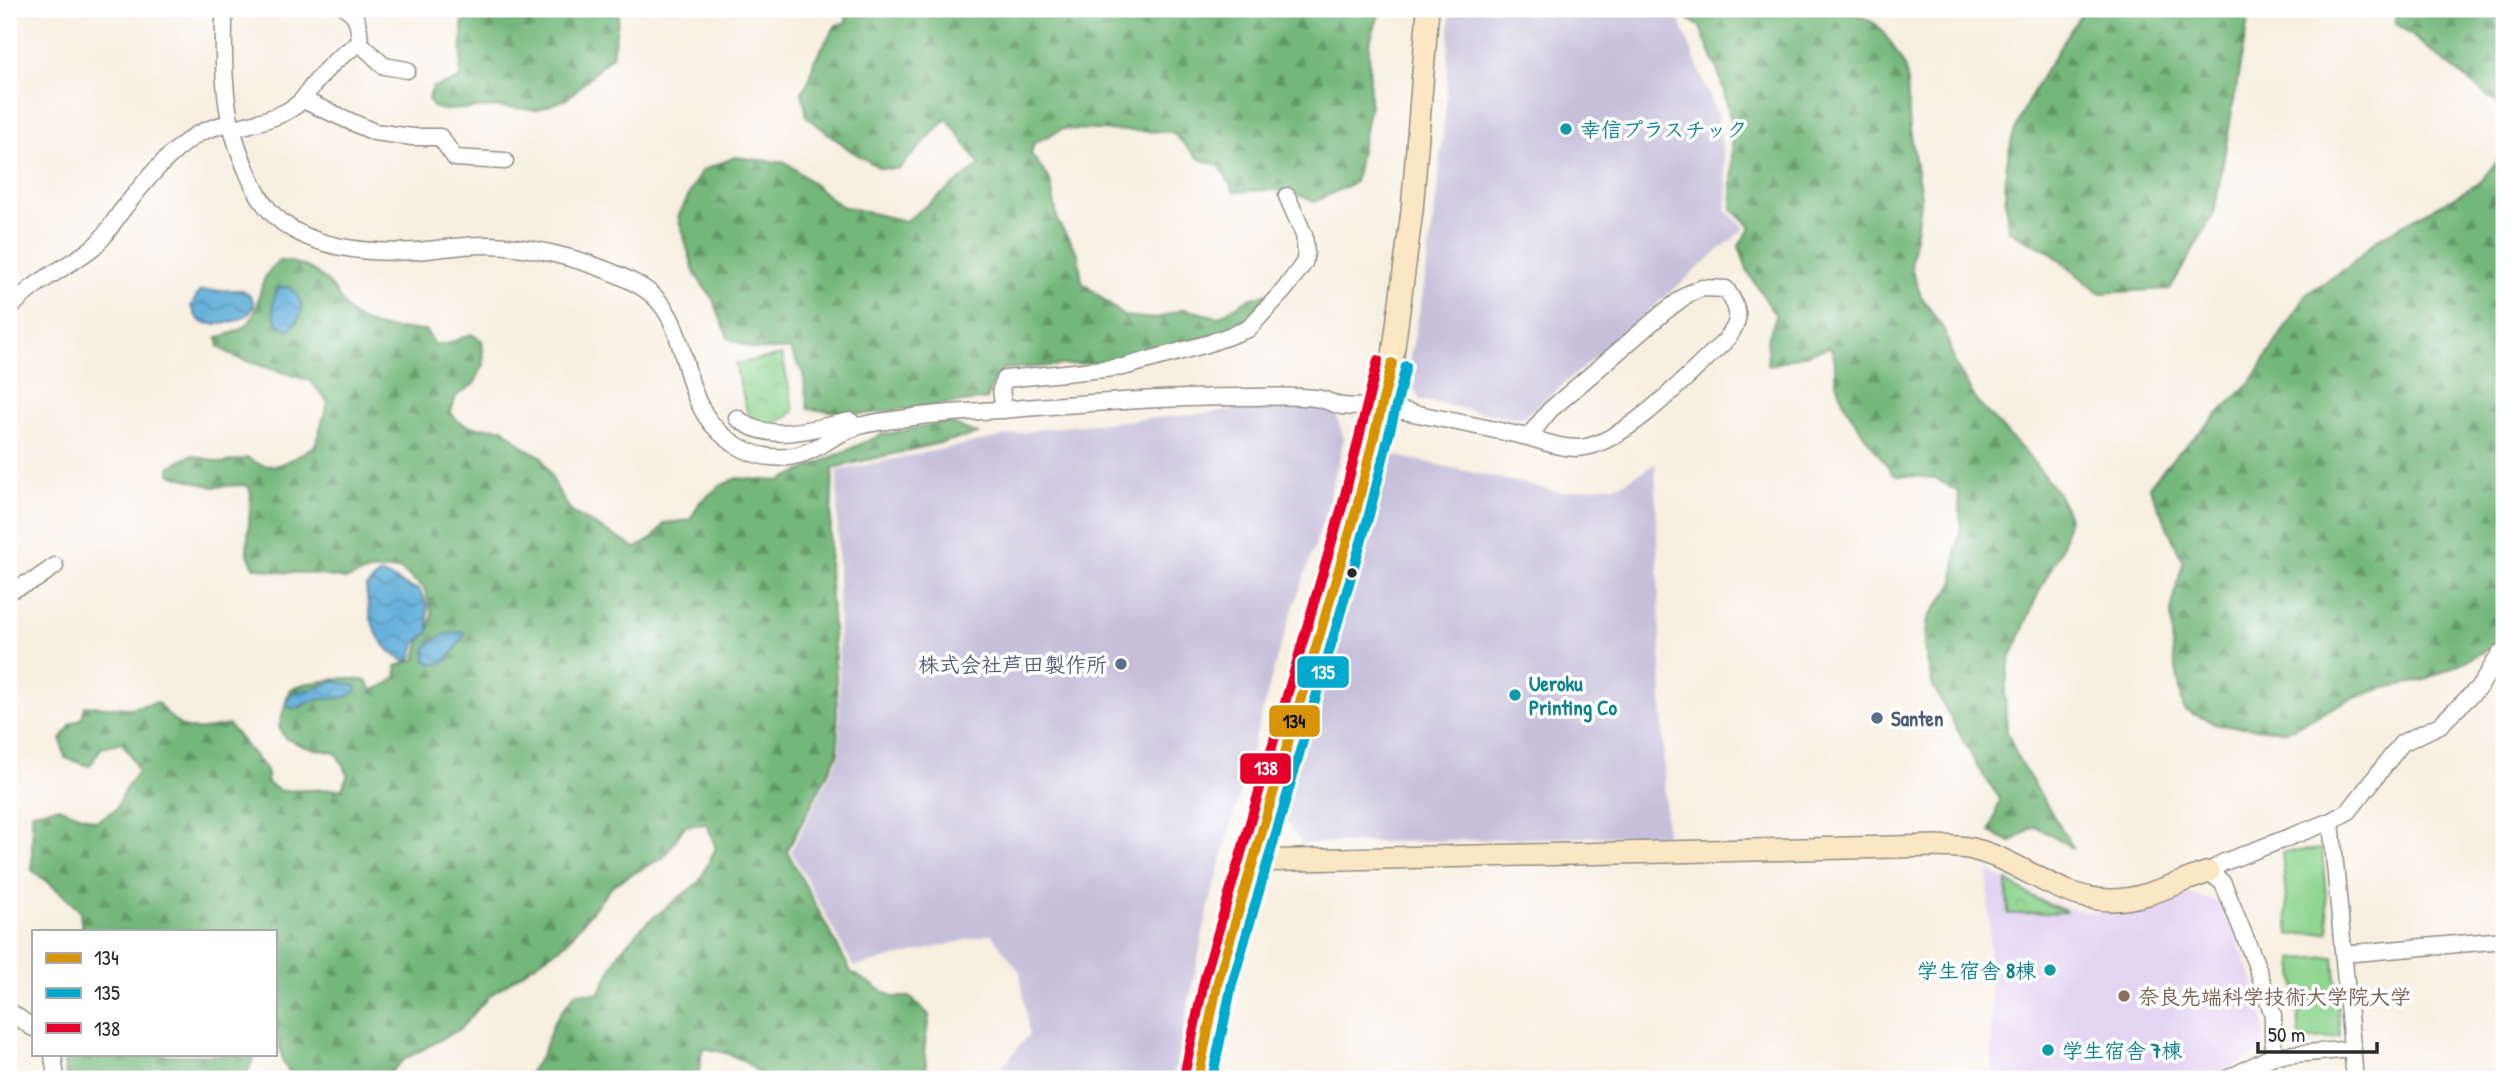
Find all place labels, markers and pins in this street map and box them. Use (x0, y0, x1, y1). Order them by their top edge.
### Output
place label: 幸信プラスチック (1580, 115, 1748, 144)
marker: 幸信プラスチック (1558, 121, 1574, 137)
unlabelled marker (1345, 566, 1359, 580)
place label: 株式会社芦田製作所 (918, 650, 1107, 679)
marker: 株式会社芦田製作所 (1113, 656, 1129, 672)
place label: Ueroku Printing Co (1529, 669, 1617, 723)
marker: Ueroku Printing Co (1507, 687, 1523, 703)
place label: Santen (1891, 704, 1943, 733)
marker: Santen (1869, 710, 1885, 726)
place label: 学生宿舎 8棟 (1917, 956, 2036, 985)
marker: 学生宿舎 8棟 (2042, 962, 2058, 978)
place label: 奈良先端科学技術大学院大学 (2138, 982, 2411, 1011)
marker: 奈良先端科学技術大学院大学 (2116, 988, 2132, 1004)
place label: 学生宿舎 7棟 (2062, 1036, 2182, 1065)
marker: 学生宿舎 7棟 (2040, 1042, 2056, 1058)

